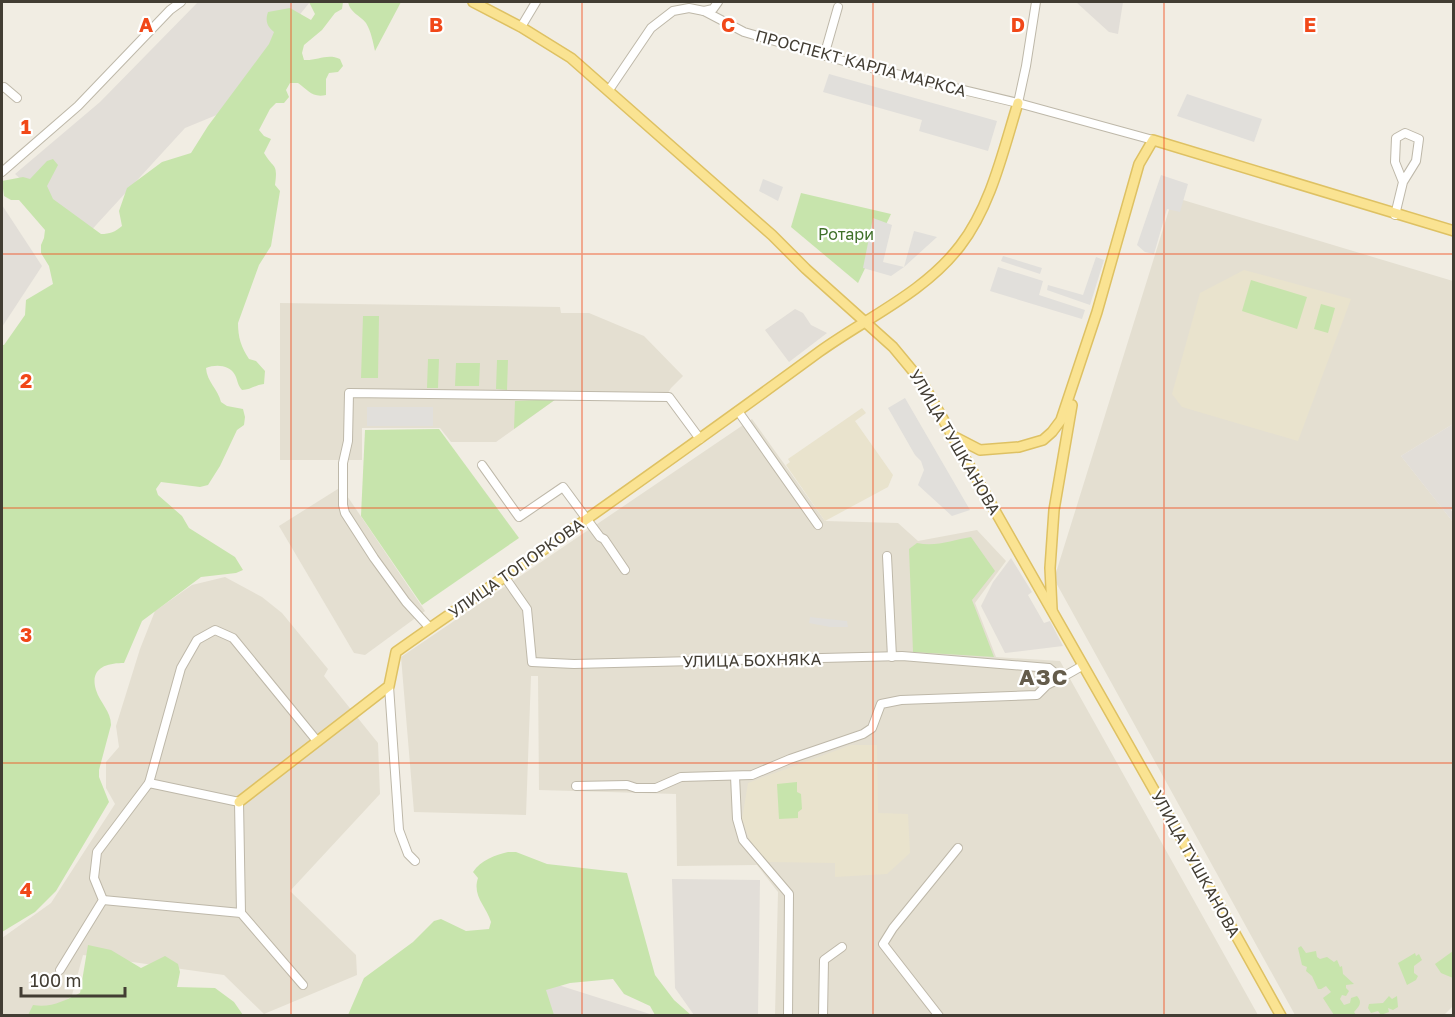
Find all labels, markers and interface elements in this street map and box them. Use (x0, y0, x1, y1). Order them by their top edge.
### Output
text: A (139, 12, 153, 36)
text: B (429, 12, 443, 36)
text: C (721, 12, 735, 36)
text: D (1011, 12, 1025, 36)
text: E (1304, 12, 1316, 36)
street label: ПРОСПЕКТ КАРЛА МАРКСА (753, 25, 969, 101)
text: 1 (21, 114, 31, 138)
park label: Ротари (818, 224, 874, 244)
street label: УЛИЦА ТУШКАНОВА (905, 366, 1005, 519)
text: 2 (20, 368, 32, 392)
street label: УЛИЦА ТОПОРКОВА (445, 514, 588, 622)
text: 3 (20, 622, 32, 646)
street label: УЛИЦА БОХНЯКА (682, 649, 822, 671)
district label: АЗС (1019, 663, 1069, 690)
street label: УЛИЦА ТУШКАНОВА (1147, 787, 1245, 941)
text: 4 (20, 877, 32, 901)
scale bar (21, 960, 124, 998)
text: 100 m (30, 969, 81, 991)

